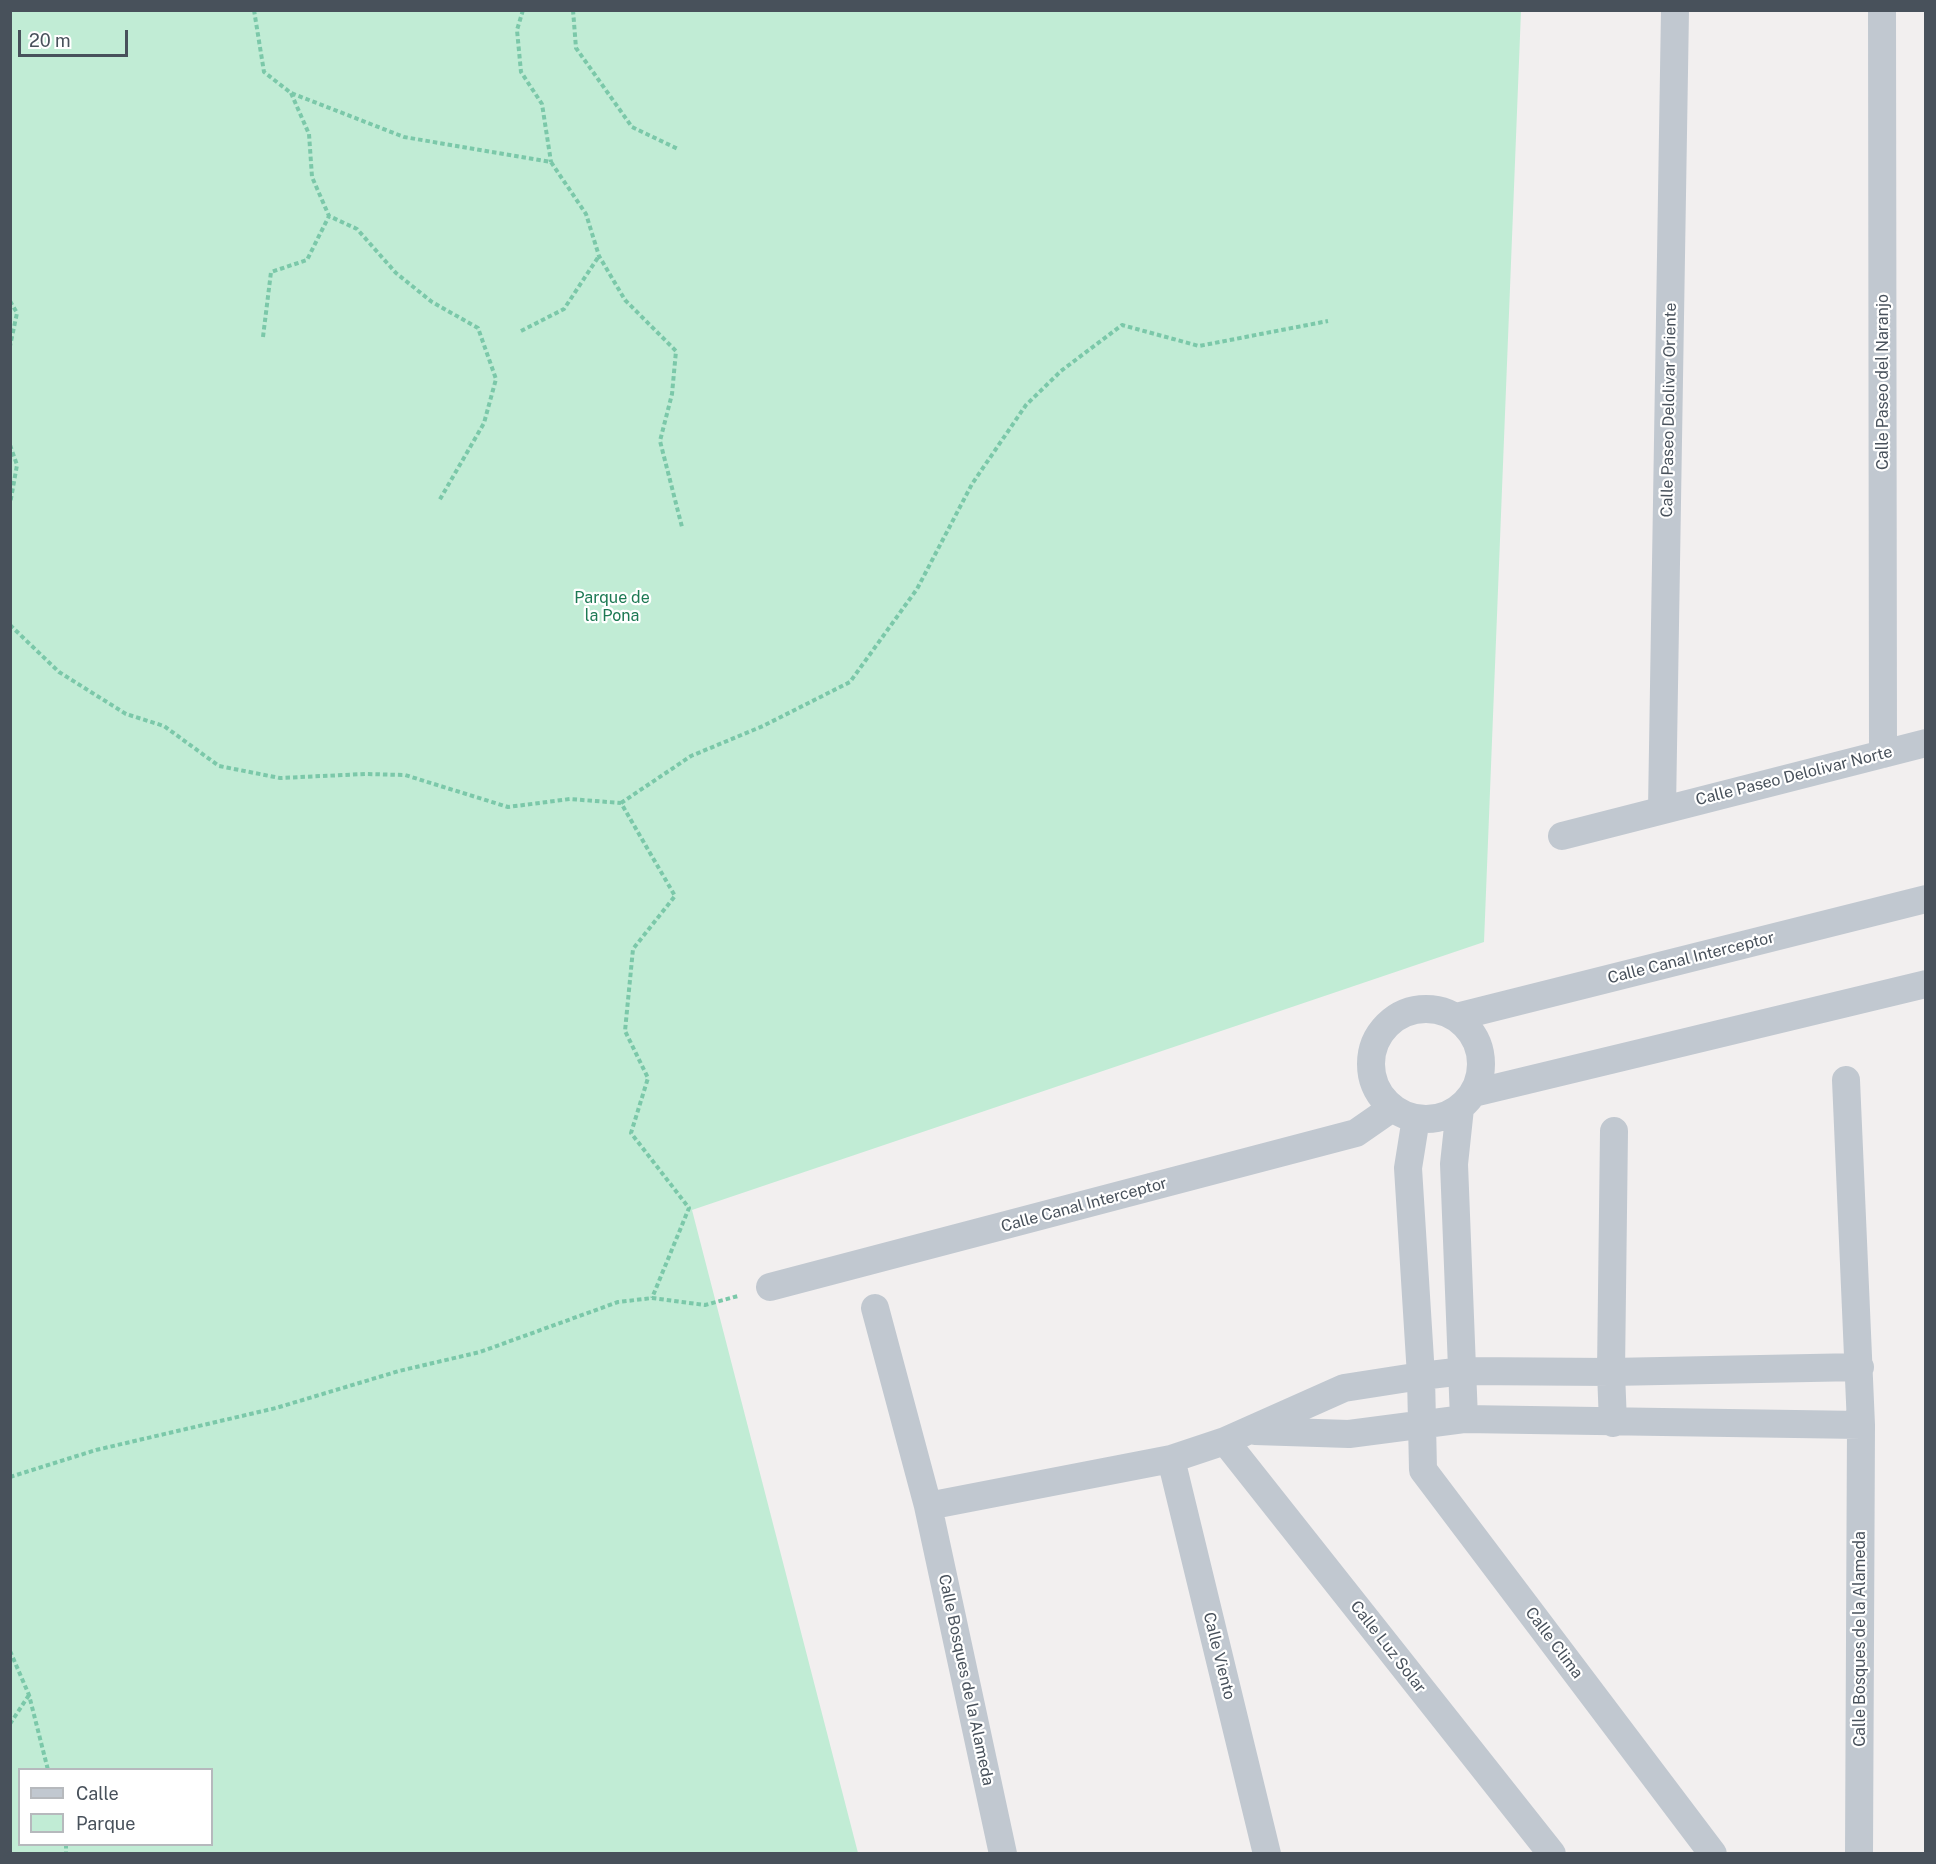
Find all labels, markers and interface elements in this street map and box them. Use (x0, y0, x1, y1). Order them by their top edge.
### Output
scale bar (21, 18, 130, 56)
text: 20 m (29, 30, 71, 51)
street label: Calle Paseo del Naranjo (1873, 294, 1893, 470)
street label: Calle Paseo Delolivar Oriente (1658, 302, 1680, 518)
park label: Parque de la Pona (574, 588, 650, 626)
street label: Calle Paseo Delolivar Norte (1694, 742, 1894, 810)
street label: Calle Canal Interceptor (1606, 928, 1776, 988)
street label: Calle Canal Interceptor (999, 1174, 1169, 1236)
street label: Calle Bosques de la Alameda (1850, 1531, 1870, 1747)
street label: Calle Bosques de la Alameda (934, 1573, 998, 1787)
street label: Calle Luz Solar (1346, 1597, 1430, 1697)
street label: Calle Clima (1521, 1604, 1587, 1682)
street label: Calle Viento (1199, 1610, 1239, 1702)
legend (18, 1768, 213, 1846)
text: Calle (76, 1783, 119, 1804)
text: Parque (76, 1813, 136, 1834)

